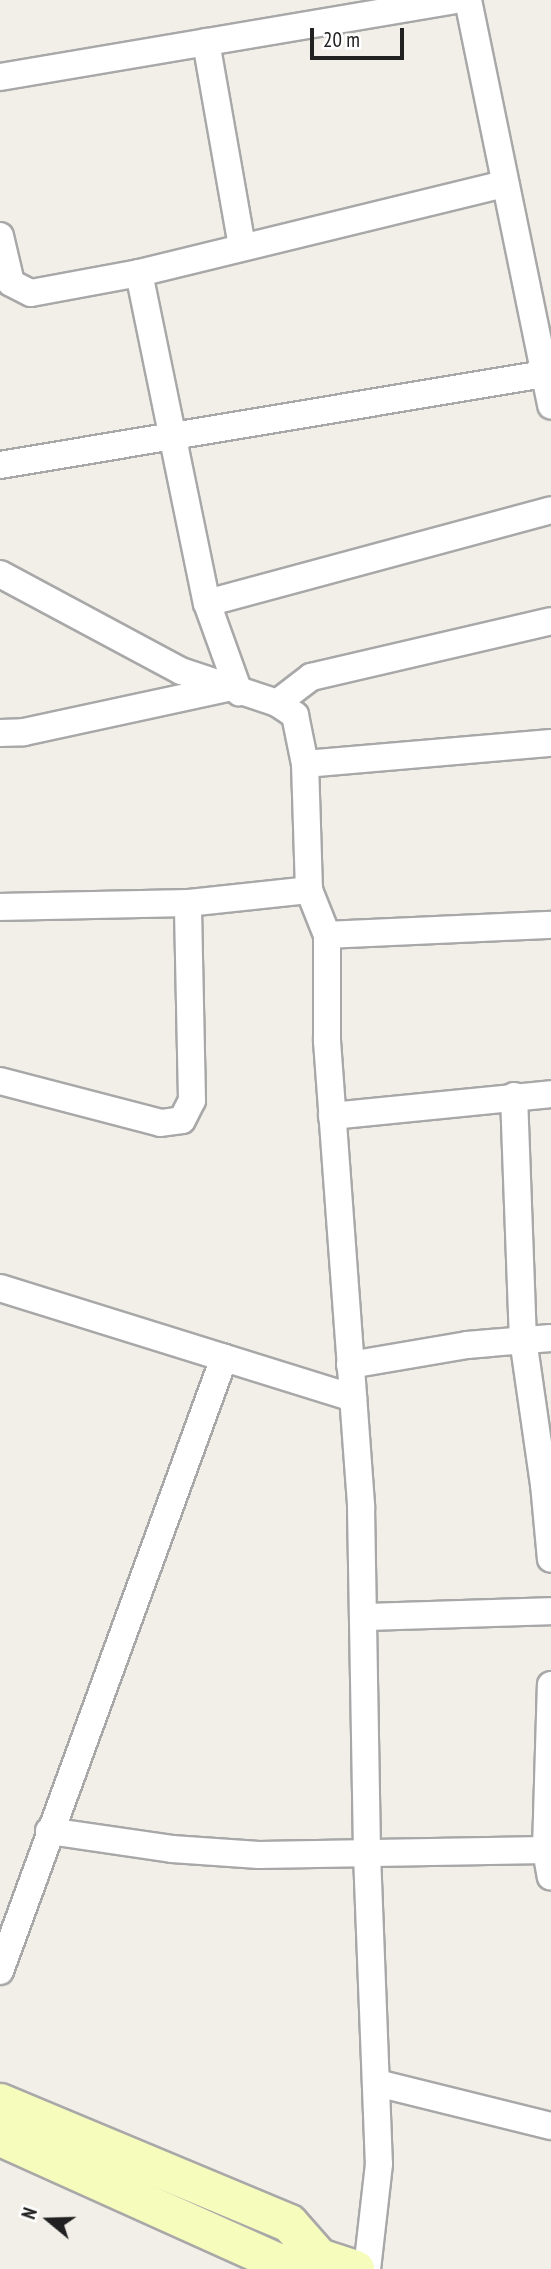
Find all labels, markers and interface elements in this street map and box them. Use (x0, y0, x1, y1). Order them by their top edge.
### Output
scale bar (313, 14, 407, 58)
text: 20 m (323, 26, 360, 53)
north arrow (14, 2185, 84, 2255)
text: N (16, 2204, 42, 2222)

